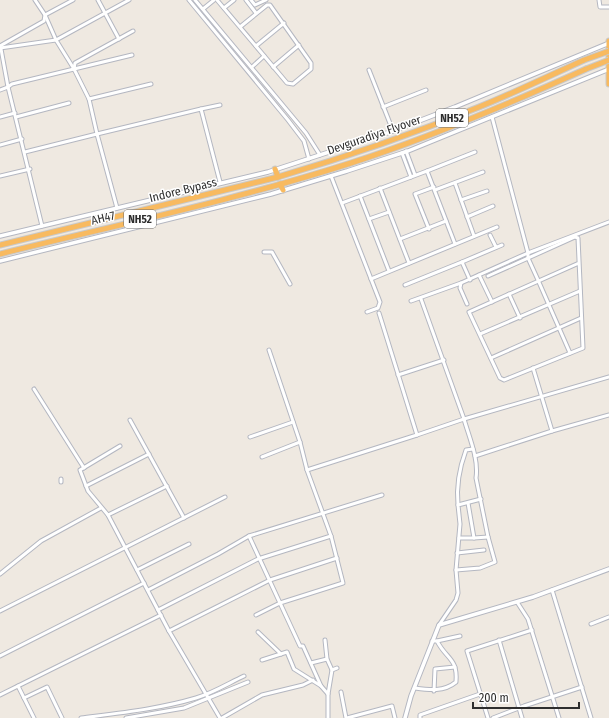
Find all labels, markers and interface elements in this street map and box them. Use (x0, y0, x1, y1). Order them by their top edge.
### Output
road number: NH52 (436, 109, 468, 127)
street label: Devguradiya Flyover (325, 112, 423, 158)
street label: Indore Bypass (148, 175, 218, 205)
street label: AH47 (90, 208, 116, 228)
road number: NH52 (124, 210, 156, 228)
scale bar (473, 684, 579, 710)
text: 200 m (479, 691, 509, 705)

